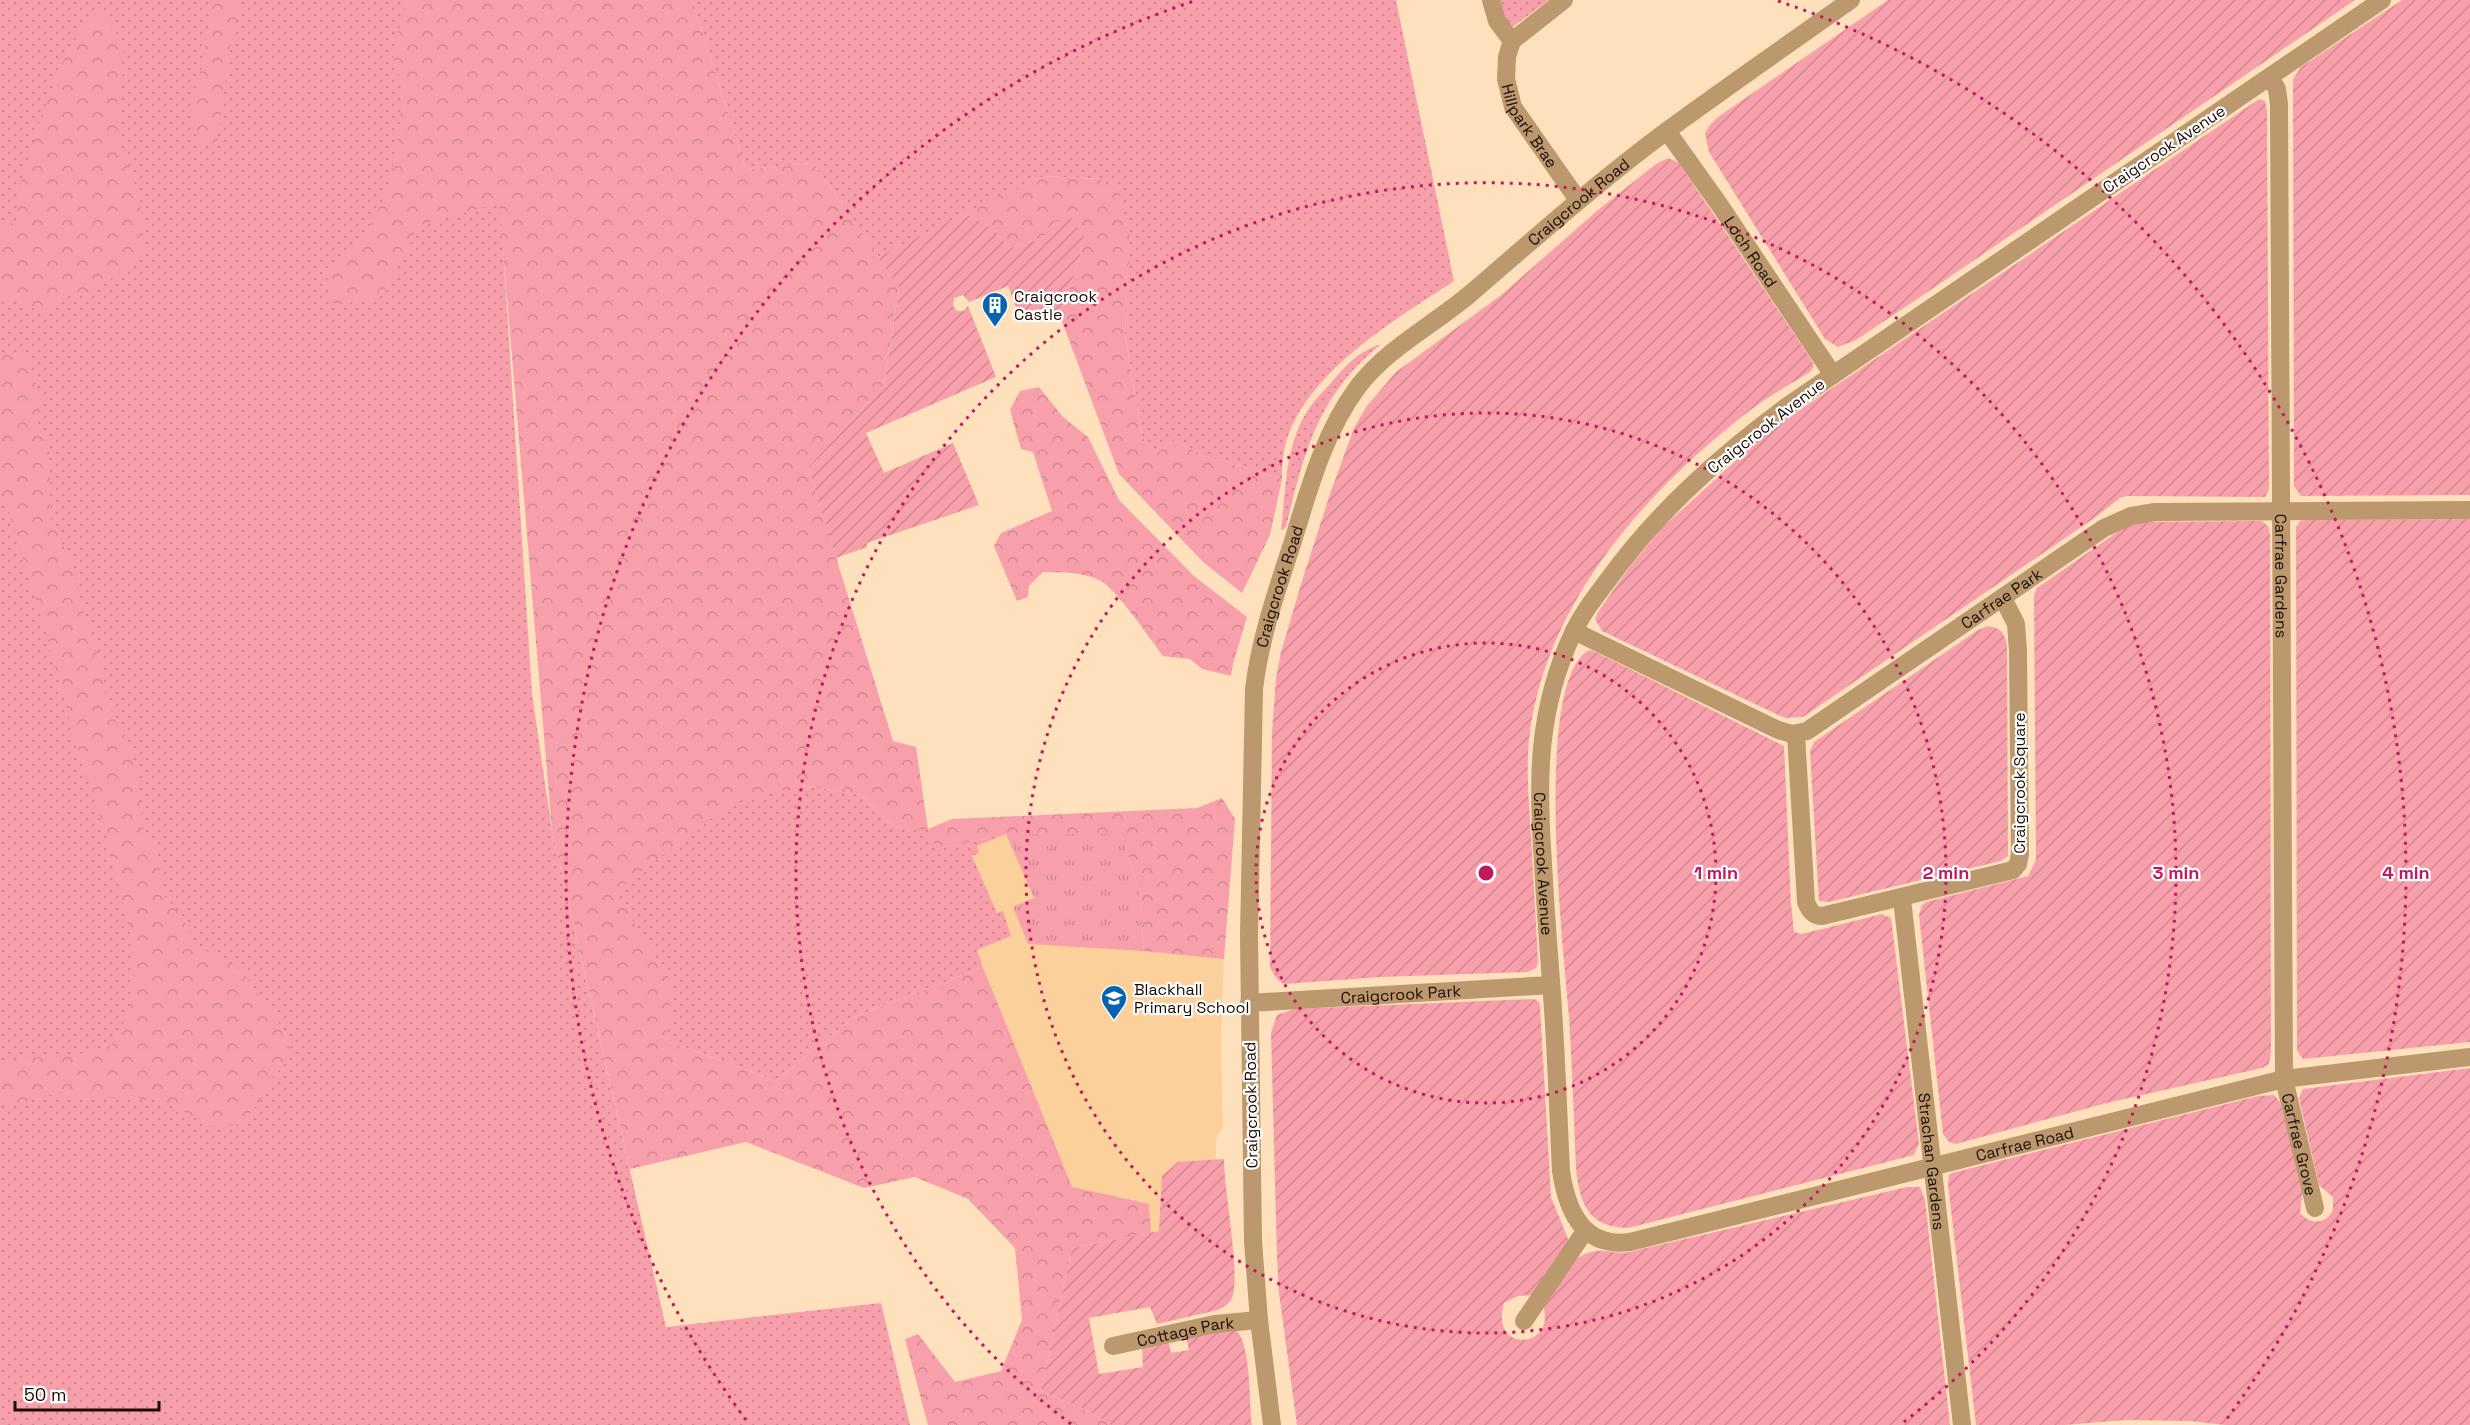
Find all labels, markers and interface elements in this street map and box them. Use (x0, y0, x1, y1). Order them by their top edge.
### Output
street label: Hillpark Brae (1497, 82, 1563, 172)
street label: Craigcrook Avenue (2099, 100, 2229, 198)
street label: Craigcrook Road (1523, 153, 1634, 250)
street label: Loch Road (1720, 212, 1782, 291)
place label: Craigcrook Castle (1014, 286, 1098, 325)
building icon: Craigcrook Castle (980, 290, 1010, 328)
street label: Craigcrook Avenue (1703, 374, 1829, 478)
street label: Carfrae Gardens (2271, 514, 2292, 638)
street label: Craigcrook Road (1251, 523, 1308, 649)
street label: Carfrae Park (1956, 563, 2046, 633)
street label: Craigcrook Square (2009, 712, 2030, 854)
street label: Craigcrook Avenue (1530, 792, 1558, 936)
text: 1 min (1694, 861, 1738, 884)
text: 2 min (1923, 861, 1969, 884)
text: 3 min (2153, 861, 2199, 884)
text: 4 min (2382, 861, 2430, 884)
centre of rings (1476, 863, 1496, 883)
place label: Blackhall Primary School (1134, 979, 1249, 1018)
street label: Craigcrook Park (1340, 980, 1462, 1008)
school or university icon: Blackhall Primary School (1099, 983, 1129, 1021)
street label: Craigcrook Road (1239, 1042, 1263, 1168)
street label: Carfrae Grove (2277, 1091, 2322, 1197)
street label: Strachan Gardens (1914, 1092, 1950, 1231)
street label: Carfrae Road (1973, 1121, 2076, 1166)
street label: Cottage Park (1135, 1312, 1235, 1351)
scale bar (15, 1374, 159, 1412)
text: 50 m (24, 1383, 66, 1406)

